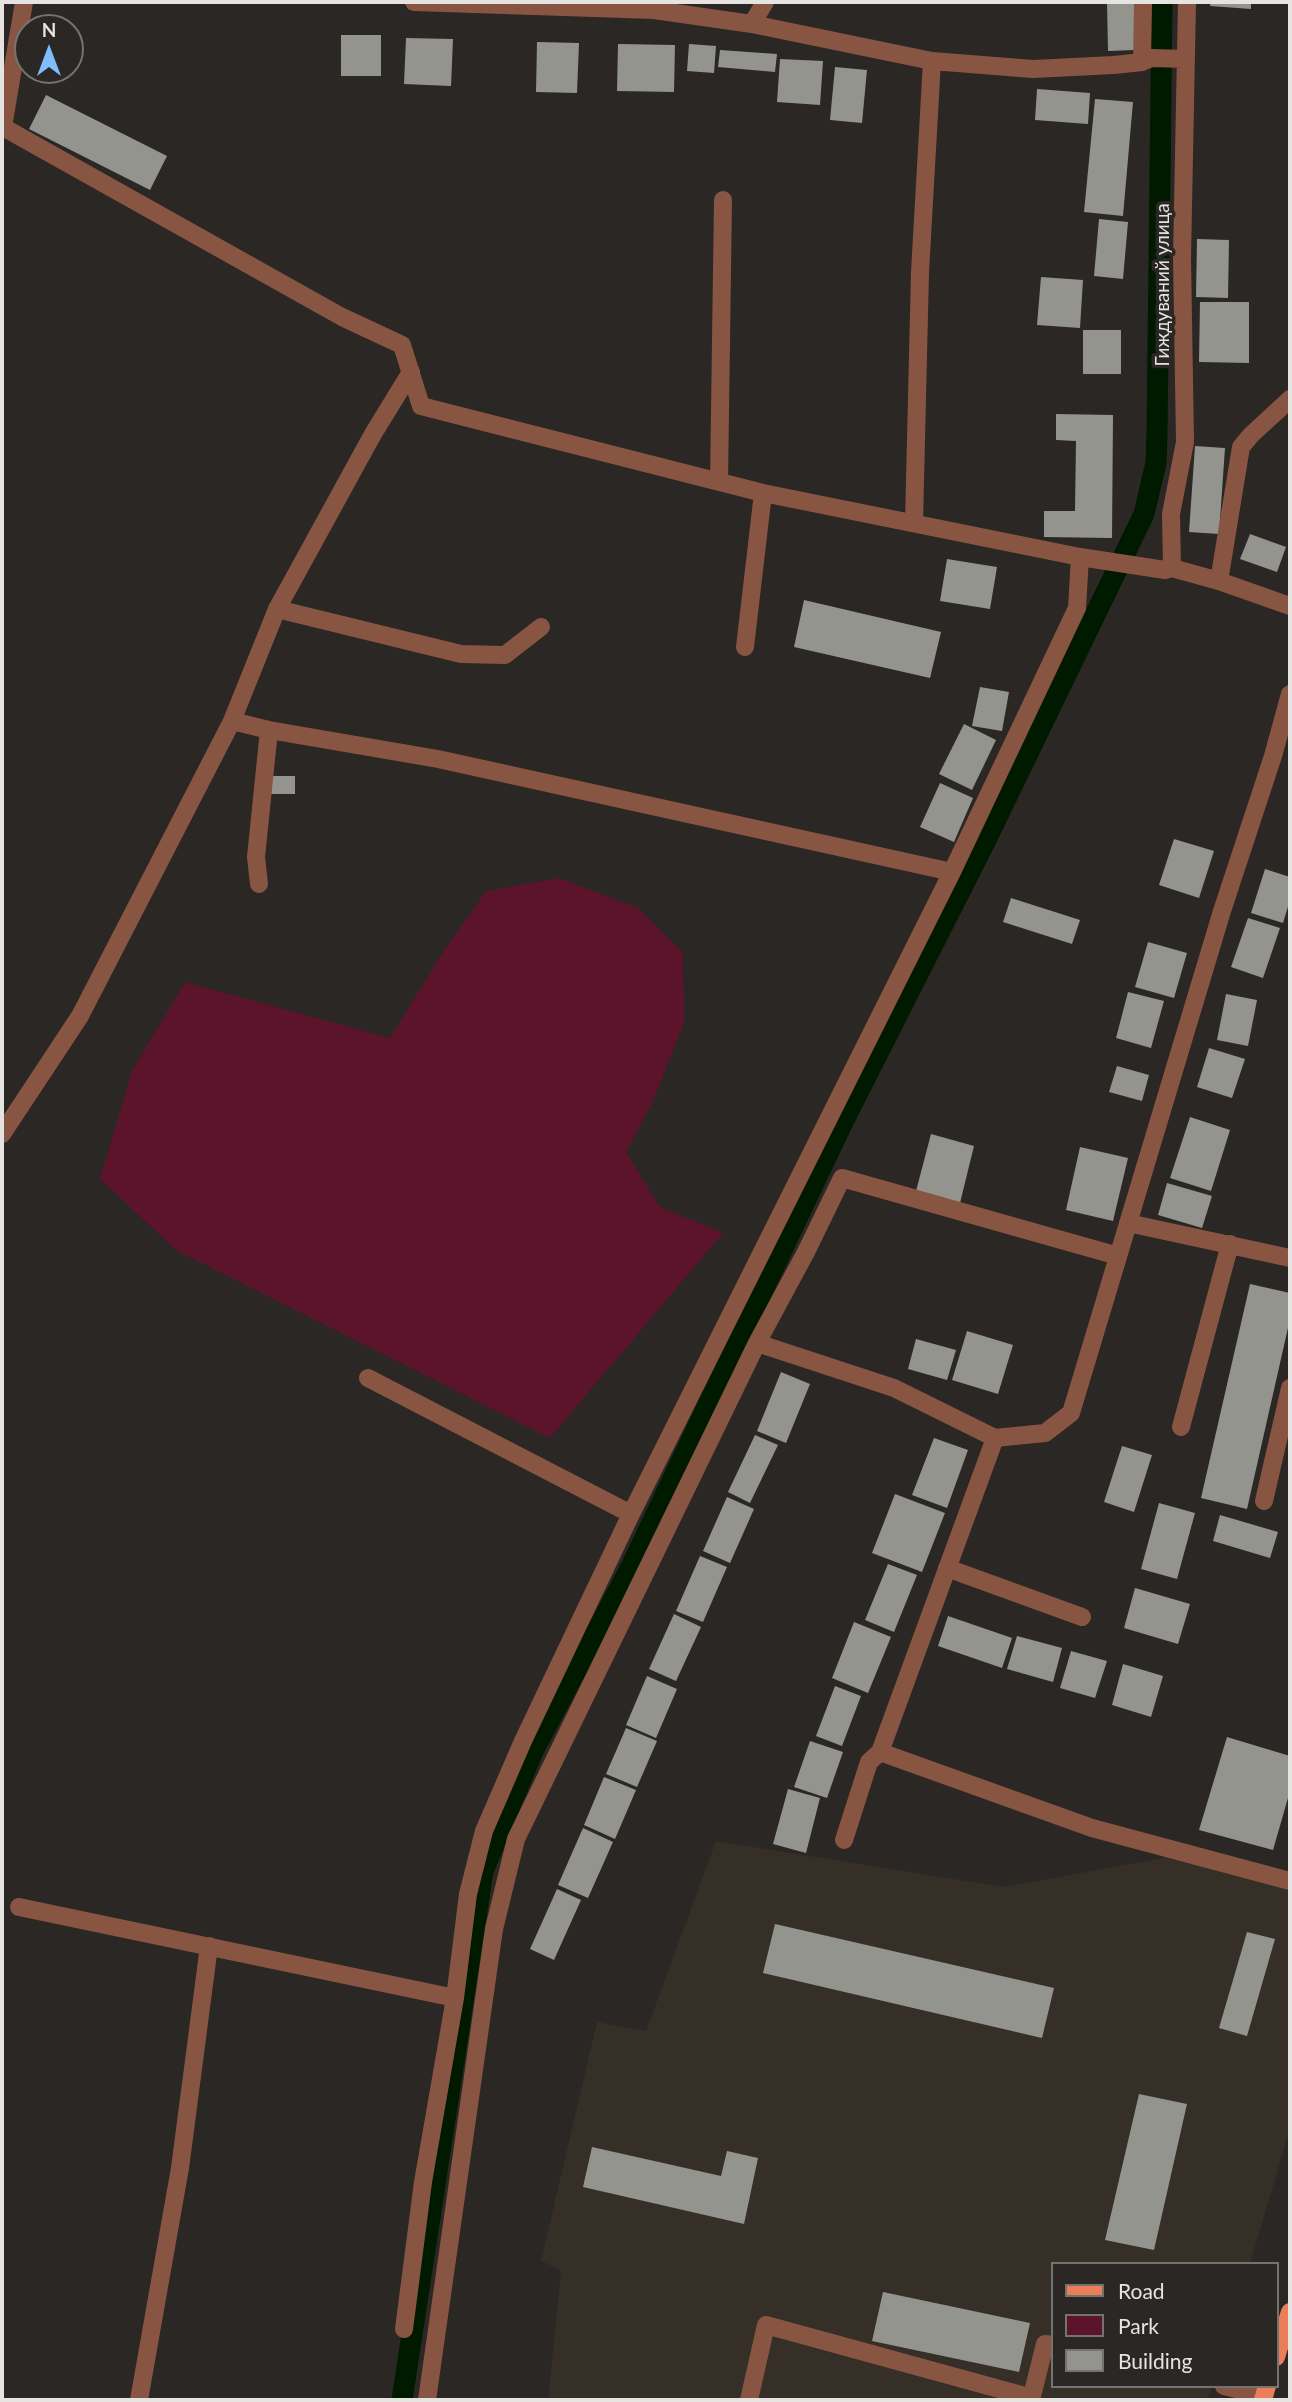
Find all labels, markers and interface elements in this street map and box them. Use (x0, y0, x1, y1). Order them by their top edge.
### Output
north arrow (14, 14, 84, 84)
text: N (42, 18, 56, 41)
street label: Гиждуваний улица (1152, 203, 1174, 367)
legend (1050, 2262, 1278, 2388)
text: Road (1118, 2278, 1165, 2303)
text: Park (1118, 2313, 1159, 2338)
text: Building (1118, 2348, 1193, 2373)

